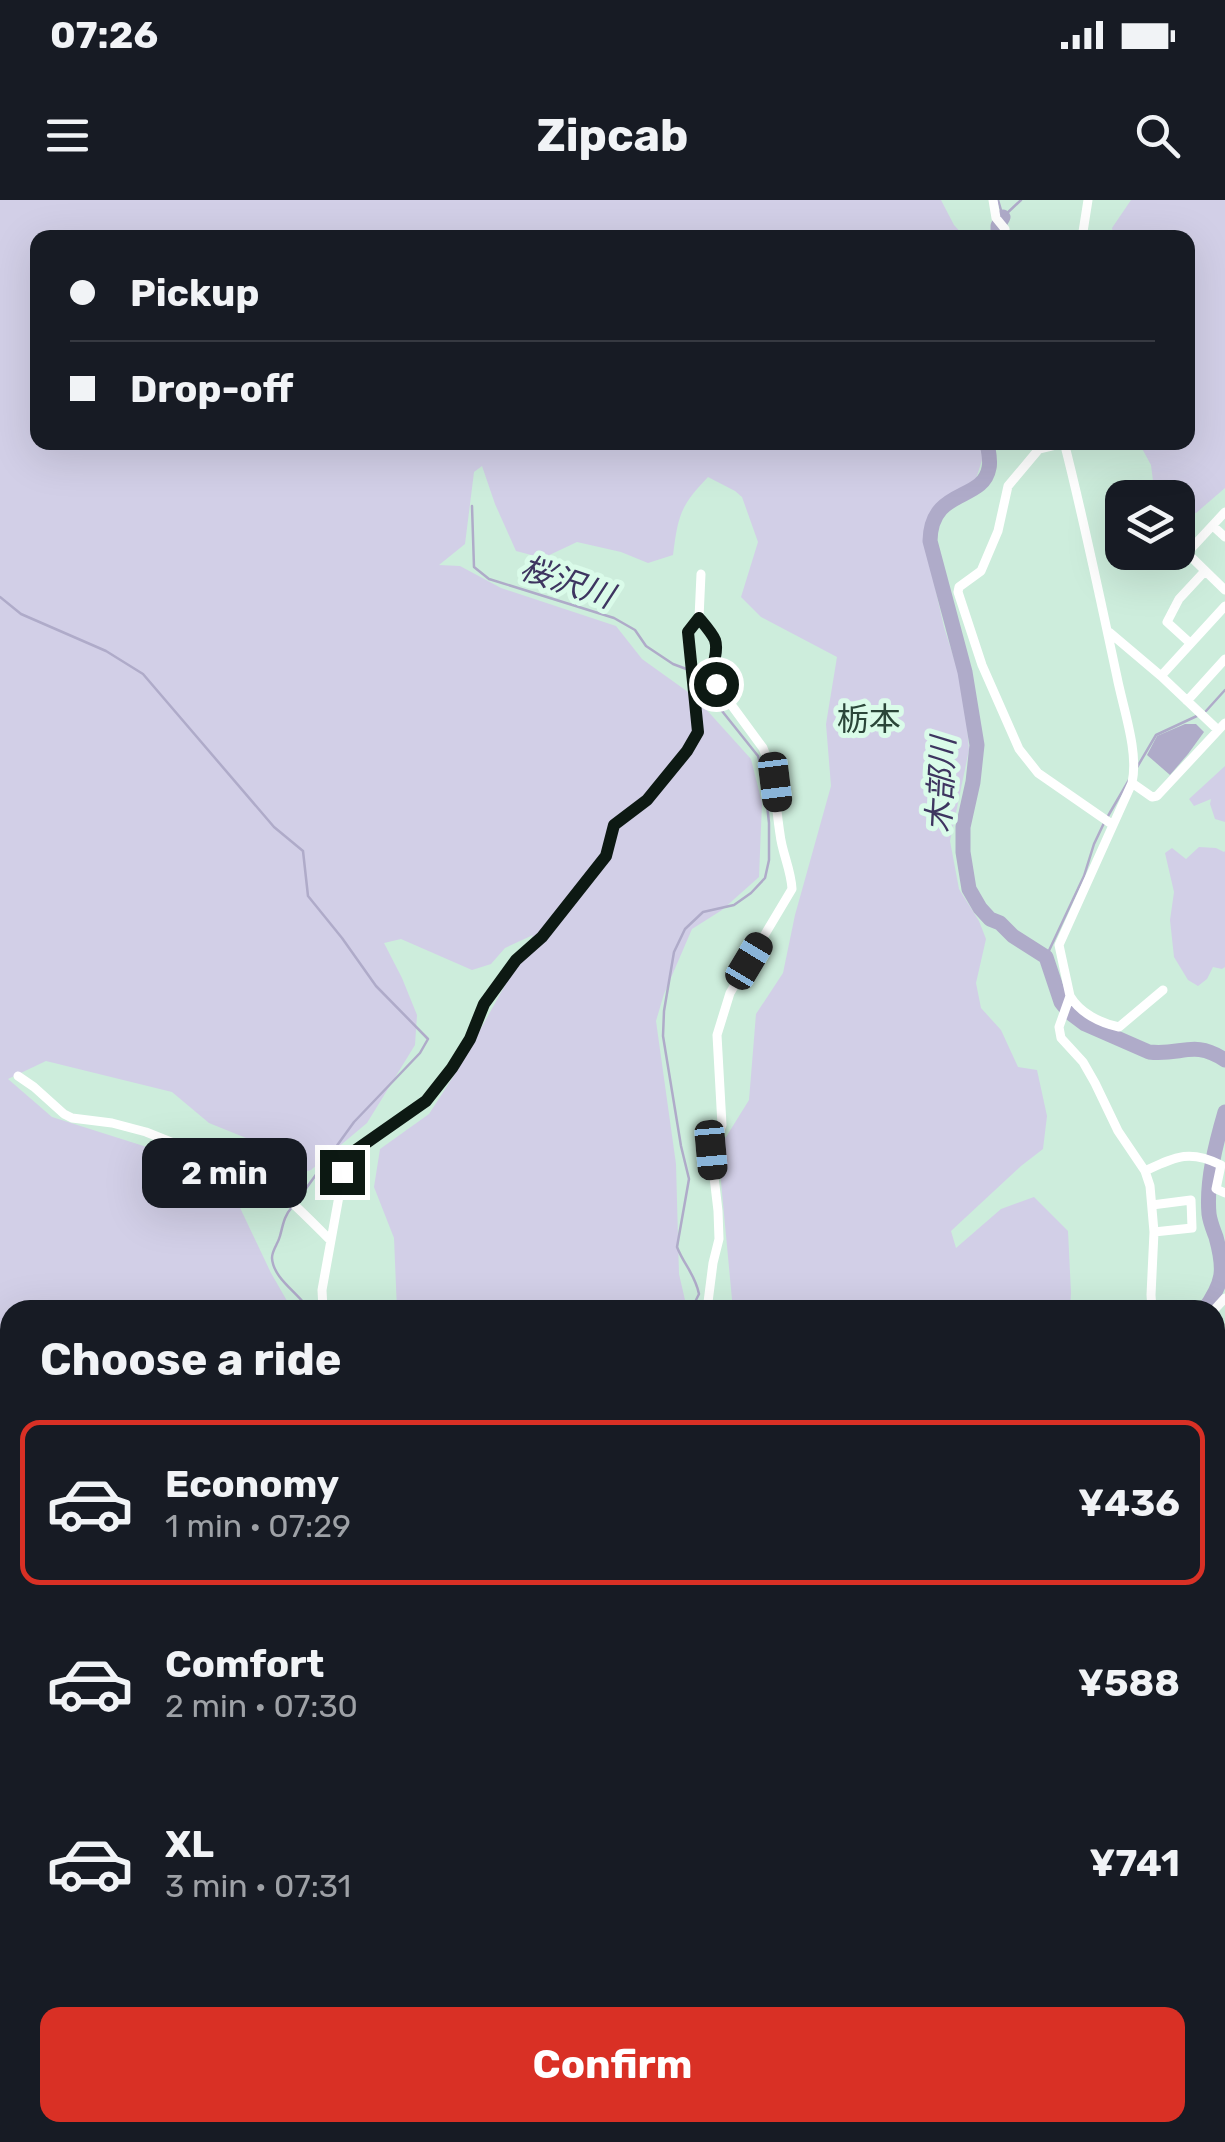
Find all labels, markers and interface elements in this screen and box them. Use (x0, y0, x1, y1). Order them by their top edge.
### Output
text: 07:26 (50, 12, 158, 58)
icon: menu (40, 108, 95, 163)
icon: search (1130, 108, 1185, 163)
text: Zipcab (536, 109, 689, 162)
text: Pickup (130, 270, 259, 316)
text: Drop-off (130, 366, 293, 412)
map controls (1105, 480, 1195, 570)
button: layers (1105, 480, 1195, 570)
water label: 桜沢川 (515, 548, 621, 617)
route start (694, 662, 739, 707)
district label: 栃本 (837, 700, 901, 738)
water label: 木部川 (920, 733, 963, 834)
car (756, 750, 794, 814)
car (721, 928, 777, 994)
car (693, 1119, 729, 1181)
callout: 2 min (142, 1137, 307, 1207)
route end (320, 1150, 365, 1195)
text: 2 min (181, 1154, 268, 1192)
text: Choose a ride (40, 1333, 342, 1386)
icon: car (45, 1458, 135, 1548)
text: Economy (165, 1461, 339, 1507)
text: ¥436 (1078, 1480, 1180, 1526)
text: 1 min · 07:29 (165, 1507, 351, 1545)
icon: car (45, 1638, 135, 1728)
text: Comfort (165, 1641, 324, 1687)
text: ¥588 (1078, 1660, 1180, 1706)
text: 2 min · 07:30 (165, 1687, 358, 1725)
icon: car (45, 1818, 135, 1908)
text: XL (165, 1821, 214, 1867)
text: ¥741 (1089, 1840, 1180, 1886)
text: 3 min · 07:31 (165, 1867, 351, 1905)
button: Confirm (40, 2007, 1185, 2122)

